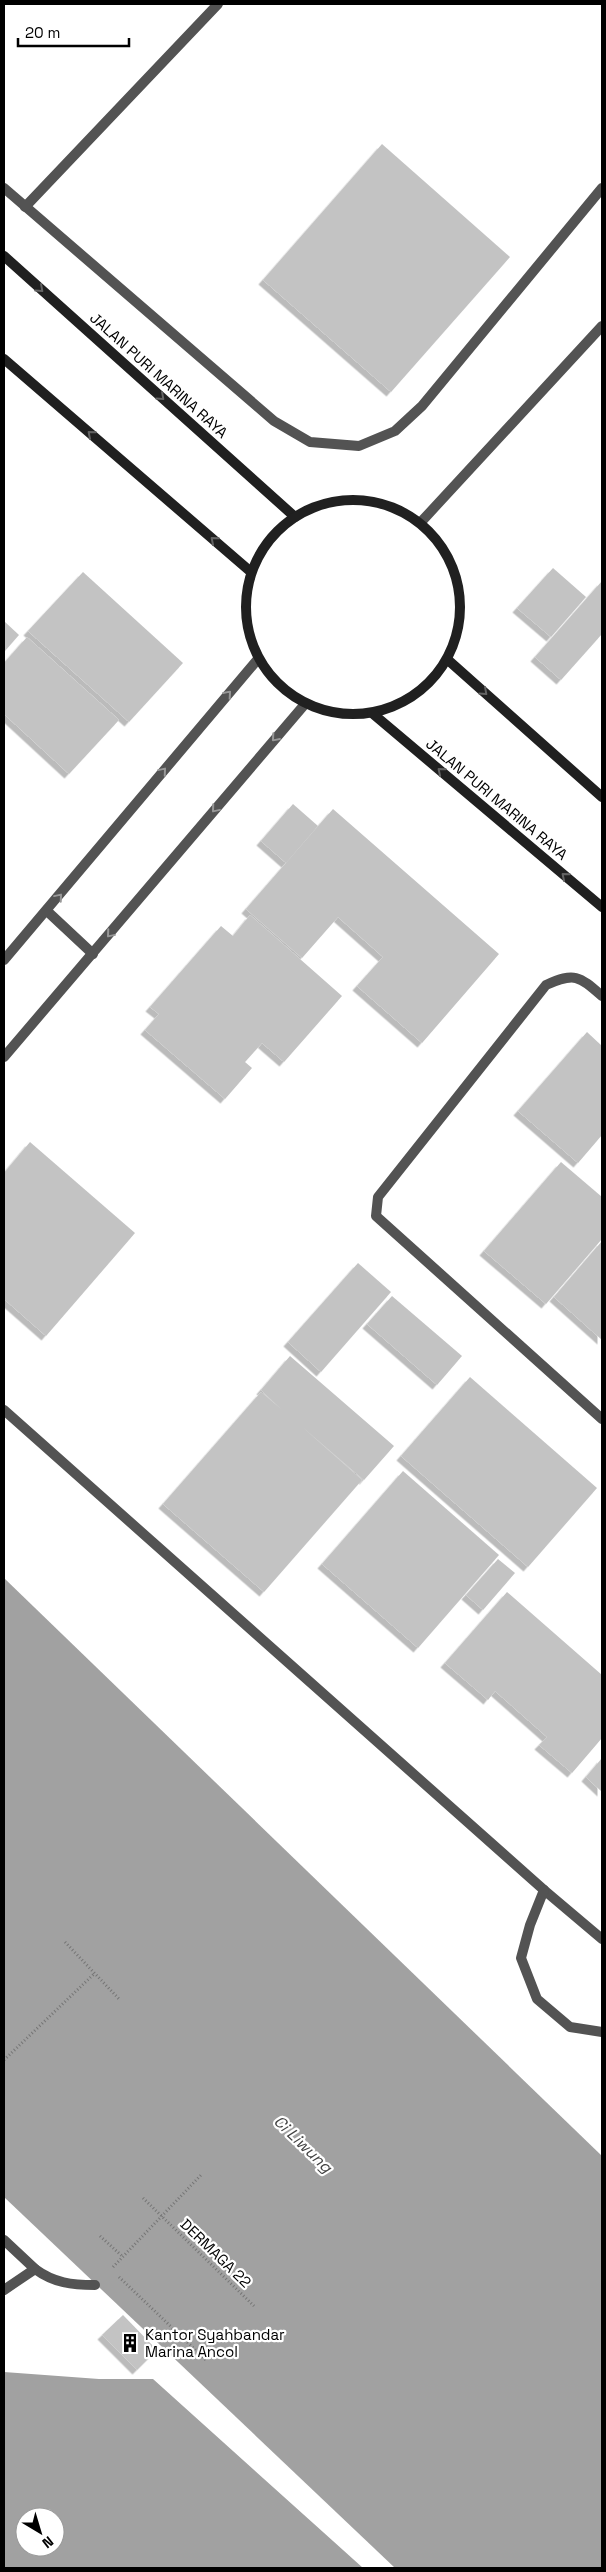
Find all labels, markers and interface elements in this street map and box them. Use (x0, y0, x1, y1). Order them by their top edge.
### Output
scale bar (18, 15, 129, 47)
text: 20 m (25, 23, 60, 42)
one-way arrow (35, 283, 44, 292)
street label: JALAN PURI MARINA RAYA (86, 308, 232, 442)
one-way arrow (156, 391, 165, 400)
one-way arrow (88, 431, 97, 440)
one-way arrow (211, 537, 220, 546)
one-way arrow (478, 687, 487, 695)
one-way arrow (222, 691, 230, 700)
one-way arrow (273, 732, 281, 741)
street label: JALAN PURI MARINA RAYA (422, 734, 572, 864)
one-way arrow (157, 768, 166, 777)
one-way arrow (437, 768, 446, 777)
one-way arrow (211, 804, 220, 813)
one-way arrow (562, 873, 571, 882)
one-way arrow (53, 893, 62, 902)
one-way arrow (107, 928, 116, 937)
water label: Ci Liwung (269, 2111, 337, 2178)
street label: DERMAGA 22 (177, 2214, 255, 2292)
place label: Kantor Syahbandar Marina Ancol (145, 2325, 285, 2361)
building icon: Kantor Syahbandar Marina Ancol (119, 2332, 141, 2354)
north arrow (15, 2507, 65, 2557)
text: N (39, 2532, 57, 2552)

